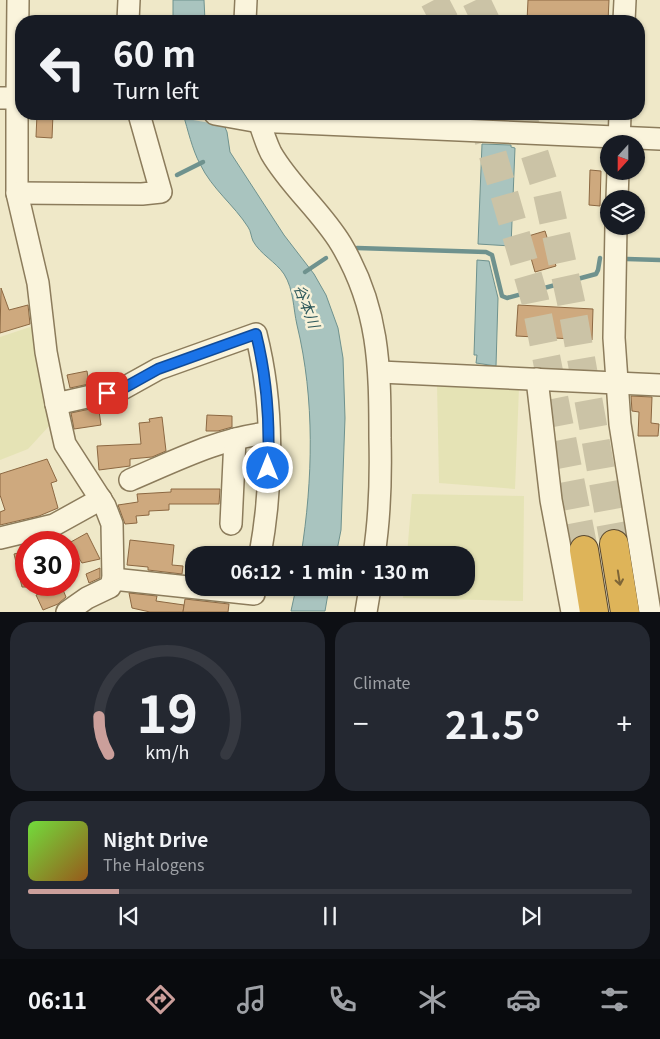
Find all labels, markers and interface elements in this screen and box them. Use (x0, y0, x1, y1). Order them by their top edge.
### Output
text: 60 m (113, 26, 196, 77)
icon: left (30, 35, 95, 100)
text: Turn left (113, 73, 199, 105)
north arrow (600, 135, 645, 180)
map controls (600, 135, 645, 235)
button: layers (600, 190, 645, 235)
water label: 谷本川 (290, 281, 327, 333)
pin (86, 372, 128, 414)
icon: arrive (93, 379, 121, 407)
position arrow (241, 441, 293, 493)
speed limit sign: 30 (15, 531, 80, 596)
text: 06:12 · 1 min · 130 m (231, 557, 429, 584)
one-way arrow (615, 570, 625, 586)
text: Climate (353, 670, 410, 694)
text: 19 (137, 673, 198, 748)
text: 21.5° (445, 695, 540, 750)
text: − (353, 702, 369, 742)
text: + (616, 702, 632, 742)
text: km/h (145, 738, 190, 764)
text: Night Drive (103, 825, 208, 852)
text: The Halogens (103, 852, 205, 876)
icon: previous (115, 902, 143, 930)
icon: pause (316, 902, 344, 930)
icon: next (517, 902, 545, 930)
icon: directions (143, 982, 178, 1017)
icon: music (234, 982, 269, 1017)
icon: phone (325, 982, 360, 1017)
icon: climate (415, 982, 450, 1017)
icon: car (506, 982, 541, 1017)
icon: filters (597, 982, 632, 1017)
text: 06:11 (28, 983, 87, 1015)

